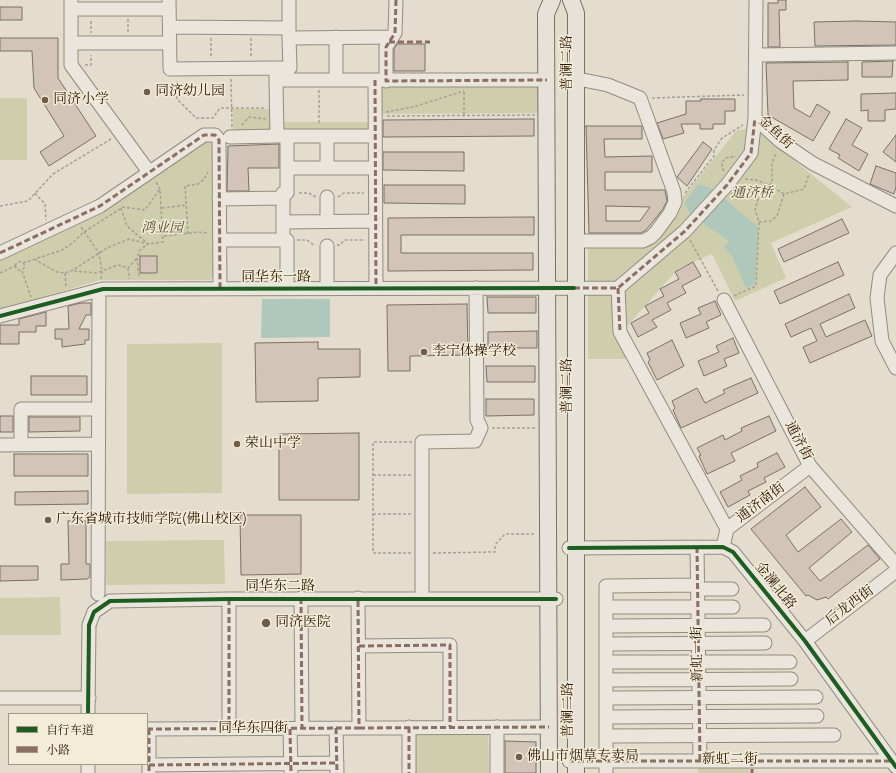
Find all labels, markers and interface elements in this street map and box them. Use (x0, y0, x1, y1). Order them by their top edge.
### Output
street label: 普澜二路 (560, 35, 576, 91)
place label: 同济幼儿园 (155, 84, 225, 100)
marker: 同济幼儿园 (142, 87, 152, 97)
place label: 同济小学 (53, 92, 109, 108)
marker: 同济小学 (40, 95, 50, 105)
street label: 金鱼街 (754, 113, 796, 153)
park label: 通济桥 (731, 186, 773, 202)
park label: 鸿业园 (141, 221, 183, 237)
street label: 同华东一路 (241, 270, 311, 286)
place label: 李宁体操学校 (432, 344, 516, 360)
marker: 李宁体操学校 (419, 347, 429, 357)
street label: 普澜二路 (560, 358, 576, 414)
street label: 通济街 (781, 419, 815, 463)
place label: 荣山中学 (245, 436, 301, 452)
marker: 荣山中学 (232, 439, 242, 449)
street label: 通济南街 (734, 479, 788, 527)
place label: 广东省城市技师学院(佛山校区) (56, 512, 247, 528)
marker: 广东省城市技师学院(佛山校区) (43, 515, 53, 525)
street label: 金澜北路 (751, 559, 799, 613)
street label: 同华东二路 (245, 579, 315, 595)
street label: 后龙西街 (823, 582, 877, 630)
place label: 同济医院 (275, 615, 331, 631)
marker: 同济医院 (260, 617, 272, 629)
street label: 新虹一街 (689, 626, 707, 682)
street label: 普澜二路 (561, 682, 577, 738)
legend (8, 713, 148, 765)
street label: 同华东四街 (218, 721, 288, 737)
text: 自行车道 (46, 722, 94, 738)
text: 小路 (46, 742, 70, 758)
place label: 佛山市烟草专卖局 (527, 749, 639, 765)
marker: 佛山市烟草专卖局 (514, 752, 524, 762)
street label: 新虹二街 (702, 752, 758, 768)

